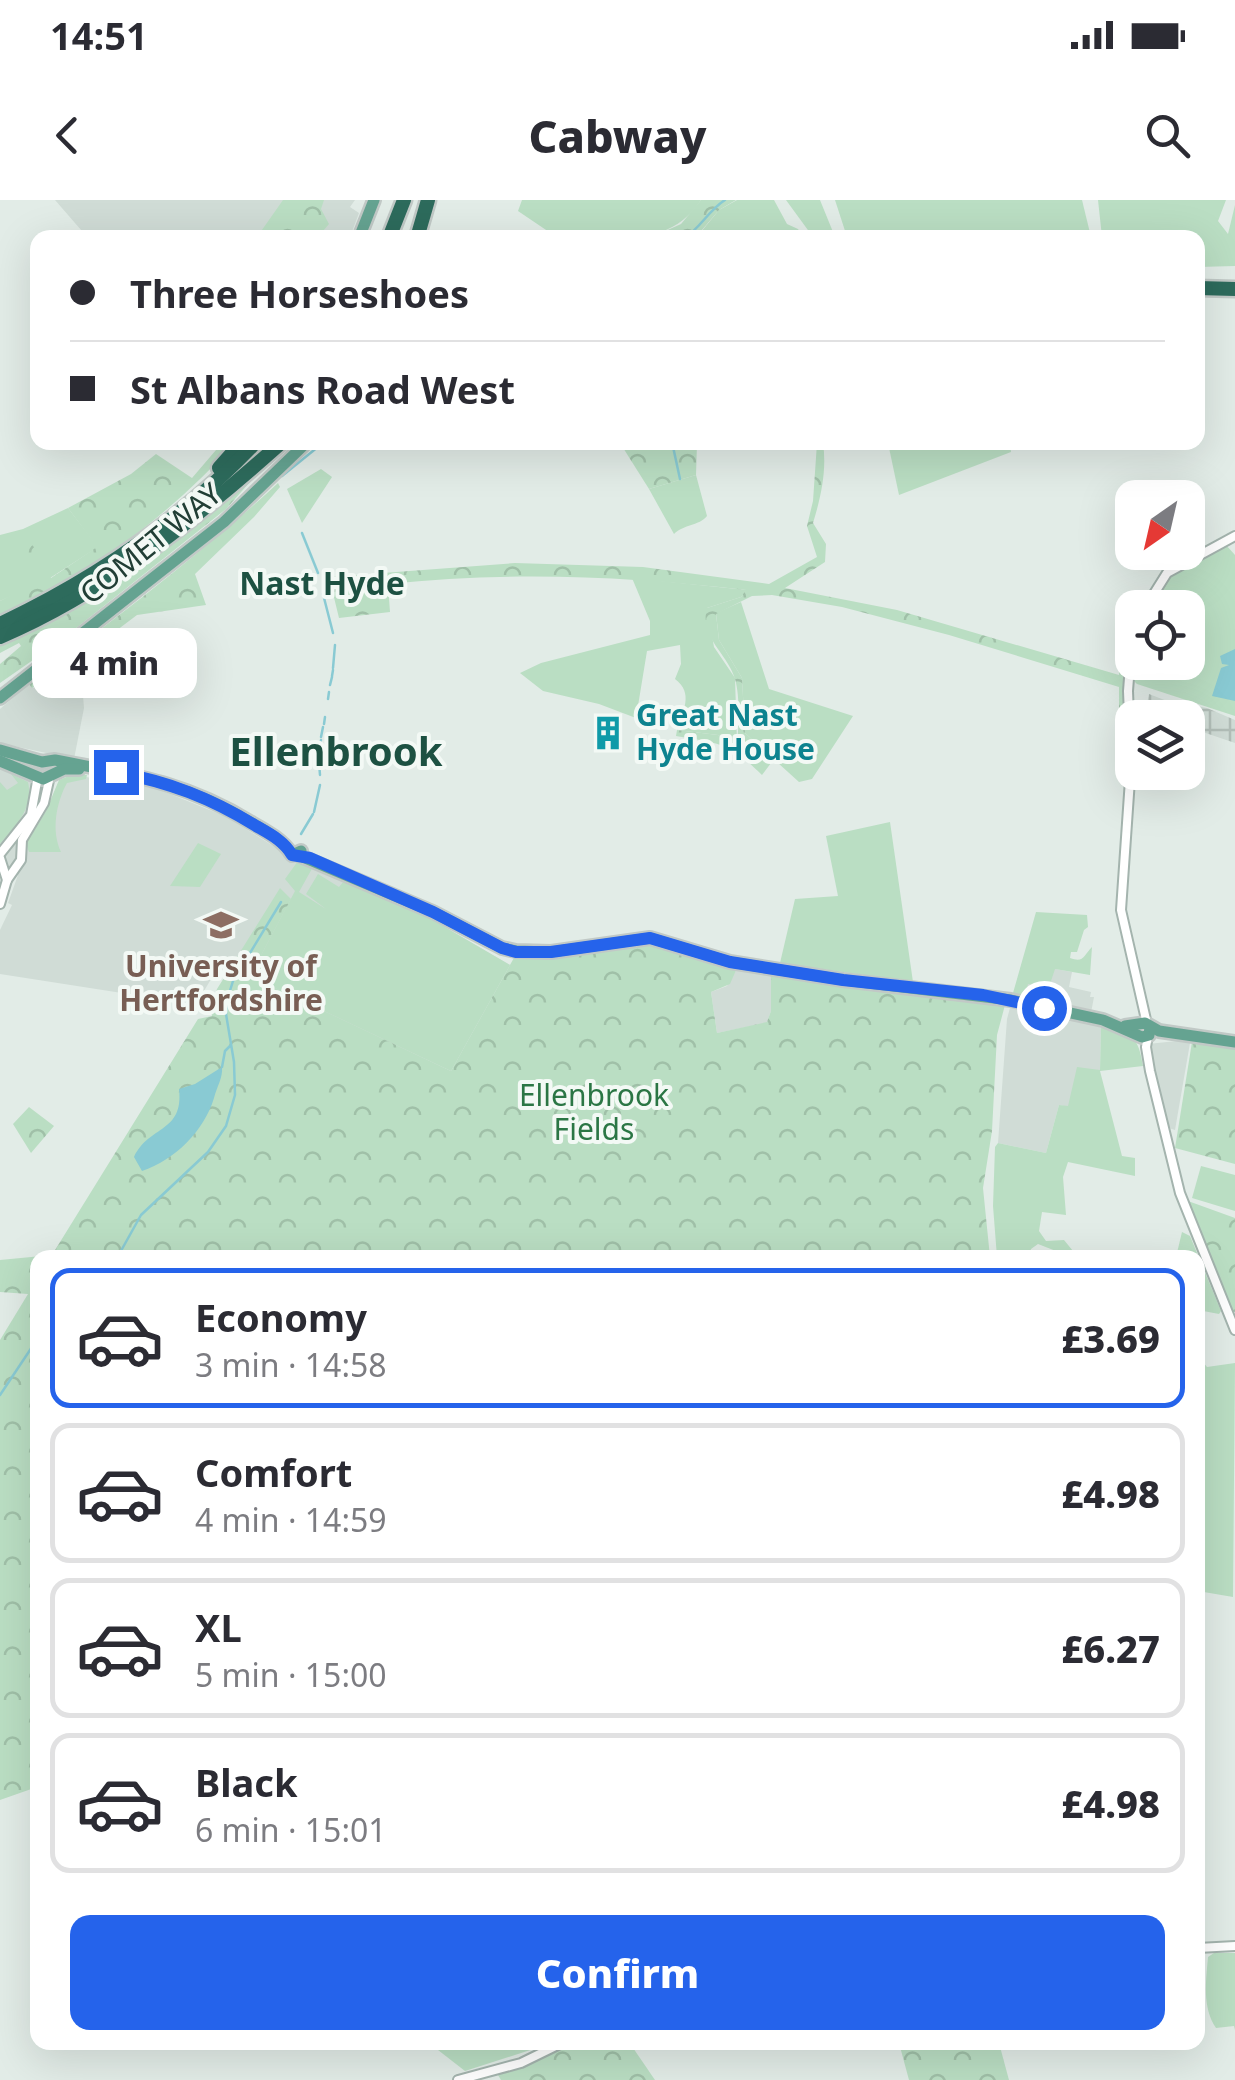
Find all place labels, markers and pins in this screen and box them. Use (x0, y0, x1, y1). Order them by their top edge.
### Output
place label: Great Nast Hyde House (636, 694, 815, 769)
building icon: Great Nast Hyde House (589, 714, 627, 752)
school or university icon: University of Hertfordshire (202, 906, 240, 944)
place label: University of Hertfordshire (119, 945, 323, 1020)

